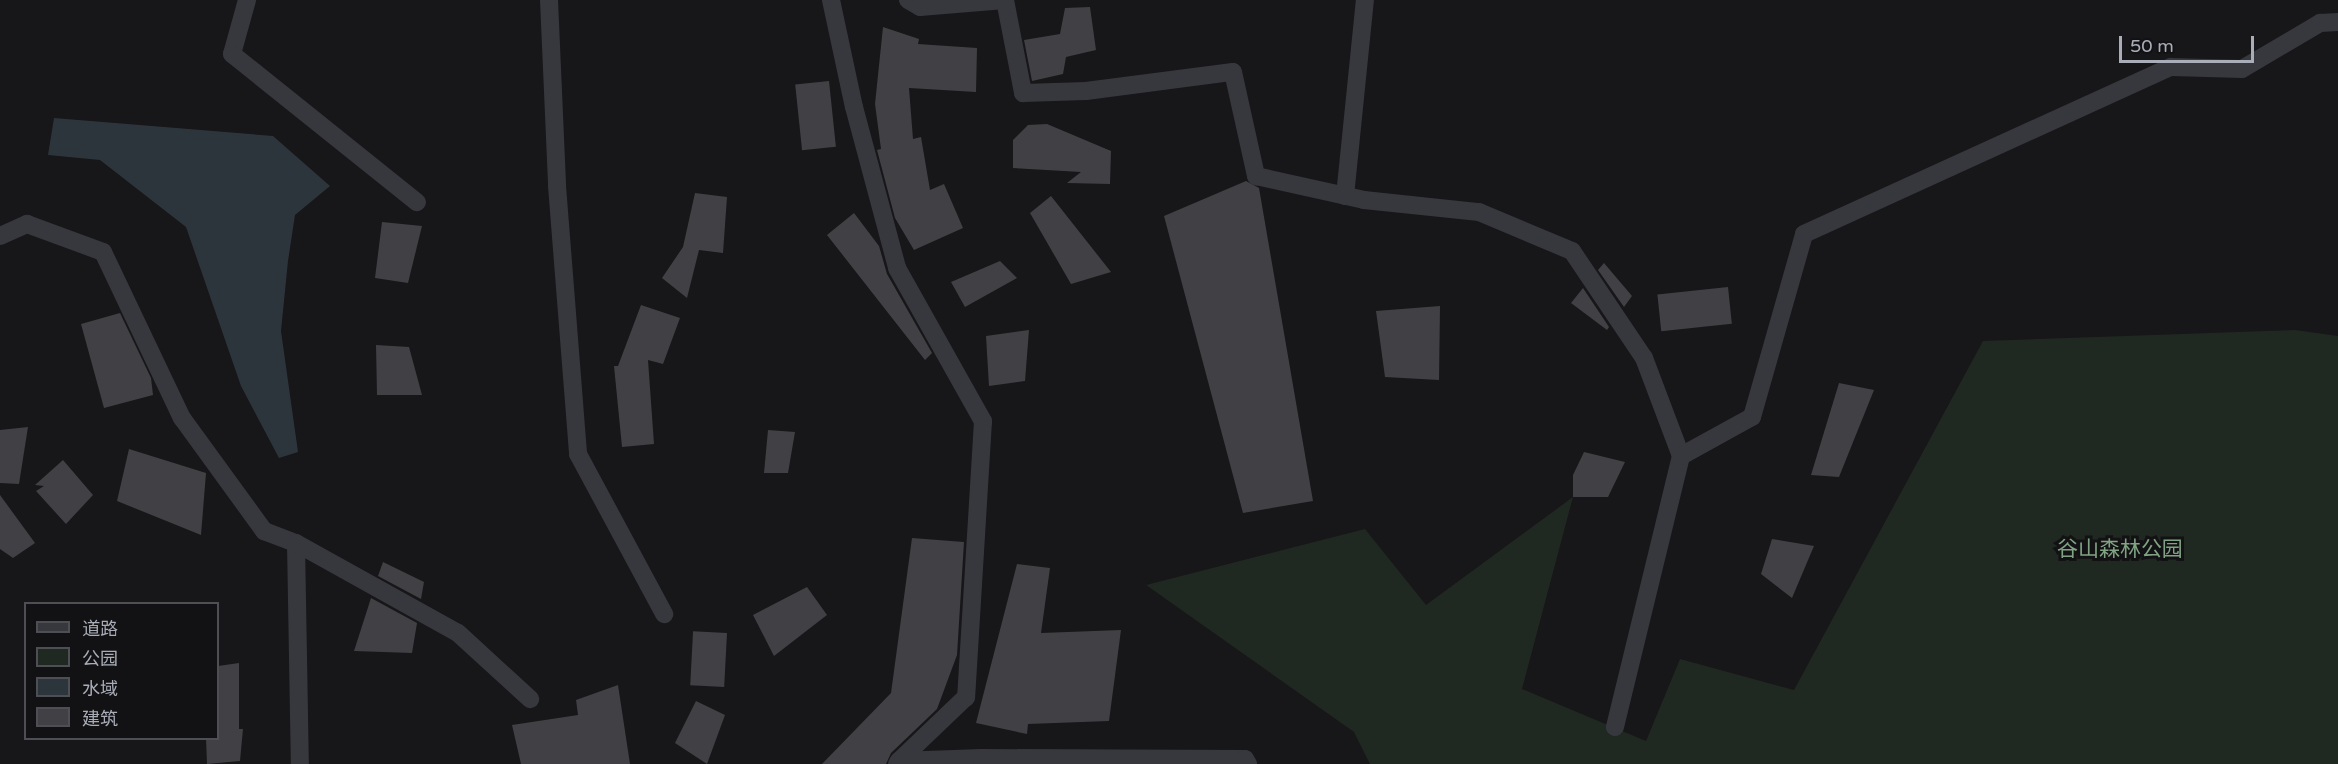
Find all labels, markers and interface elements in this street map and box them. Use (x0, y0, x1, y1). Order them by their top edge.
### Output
scale bar (2122, 24, 2257, 62)
text: 50 m (2130, 35, 2174, 57)
park label: 谷山森林公园 (2057, 537, 2183, 563)
legend (24, 602, 219, 740)
text: 道路 (82, 618, 118, 640)
text: 公园 (82, 648, 118, 670)
text: 水域 (82, 678, 118, 700)
text: 建筑 (82, 708, 118, 730)

